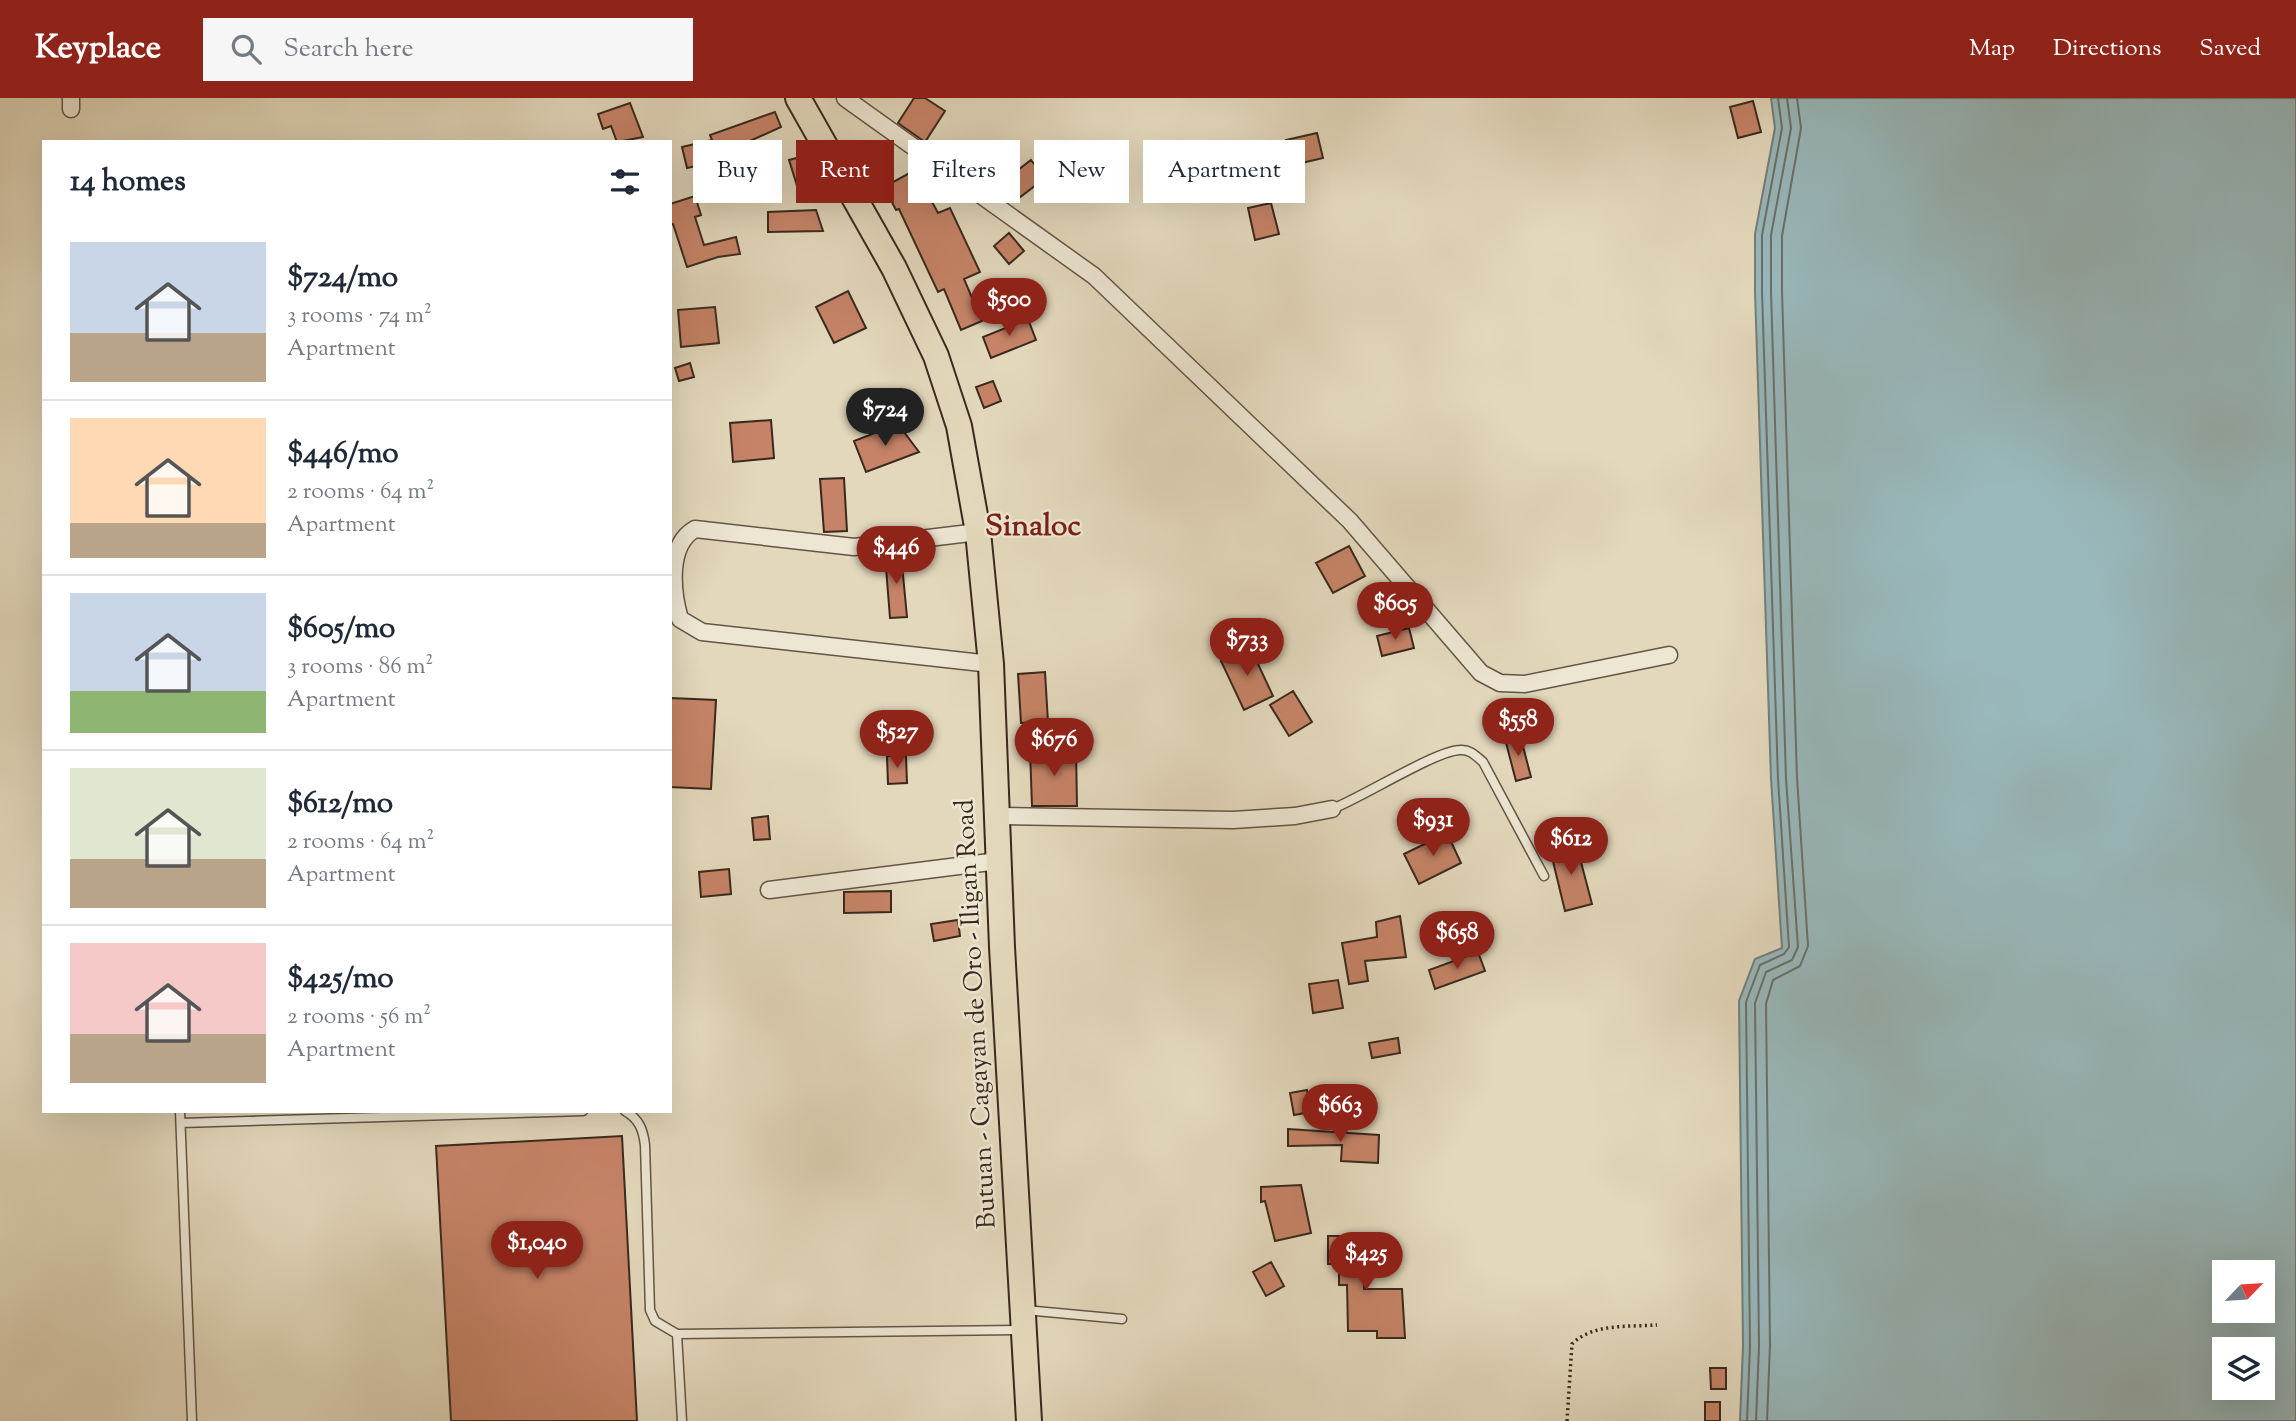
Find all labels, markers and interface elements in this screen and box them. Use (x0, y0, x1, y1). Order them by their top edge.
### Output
search box (203, 18, 693, 81)
text: Keyplace (35, 25, 161, 73)
icon: search (227, 30, 265, 68)
text: Search here (283, 31, 414, 68)
text: Map (1969, 32, 2015, 66)
text: Directions (2053, 32, 2161, 66)
text: Saved (2199, 32, 2261, 66)
chip: Buy (693, 140, 782, 203)
chip: Rent (796, 140, 894, 203)
chip: Filters (908, 140, 1020, 203)
chip: New (1034, 140, 1129, 203)
chip: Apartment (1143, 140, 1305, 203)
text: 14 homes (70, 161, 186, 204)
icon: filters (606, 163, 644, 201)
text: $724/mo (287, 257, 398, 300)
icon: home (126, 270, 210, 354)
pin: $500 (968, 278, 1050, 338)
text: $500 (987, 284, 1031, 317)
text: 3 rooms · 74 m² (287, 300, 432, 333)
text: Apartment (287, 333, 396, 366)
pin: $724 (844, 388, 926, 448)
text: $724 (862, 394, 908, 427)
text: $446/mo (287, 433, 399, 476)
icon: home (126, 446, 210, 530)
text: 2 rooms · 64 m² (287, 476, 434, 509)
district label: Sinaloc (985, 506, 1081, 549)
text: Apartment (287, 509, 396, 542)
pin: $446 (855, 526, 937, 586)
text: $446 (873, 532, 919, 565)
pin: $605 (1354, 582, 1436, 642)
text: $605 (1373, 588, 1417, 621)
text: $605/mo (287, 608, 395, 651)
pin: $733 (1206, 618, 1288, 678)
icon: home (126, 621, 210, 705)
text: $733 (1226, 624, 1268, 657)
text: 3 rooms · 86 m² (287, 651, 433, 684)
text: Apartment (287, 684, 396, 717)
pin: $558 (1477, 698, 1559, 758)
text: $558 (1498, 704, 1538, 737)
pin: $527 (856, 710, 938, 770)
text: $527 (876, 716, 918, 749)
pin: $676 (1013, 718, 1095, 778)
text: $676 (1031, 724, 1077, 757)
text: $612/mo (287, 783, 393, 826)
icon: home (126, 796, 210, 880)
street label: Butuan - Cagayan de Oro - Iligan Road (947, 798, 1007, 1230)
pin: $931 (1392, 798, 1474, 858)
text: $931 (1413, 804, 1453, 837)
pin: $612 (1530, 818, 1612, 877)
text: $612 (1550, 823, 1592, 856)
text: 2 rooms · 64 m² (287, 826, 434, 859)
text: Apartment (287, 859, 396, 892)
pin: $658 (1416, 912, 1498, 971)
text: $658 (1435, 917, 1479, 950)
text: $425/mo (287, 958, 394, 1001)
icon: home (126, 971, 210, 1055)
text: 2 rooms · 56 m² (287, 1001, 431, 1034)
text: Apartment (287, 1034, 396, 1067)
pin: $663 (1299, 1084, 1381, 1144)
text: $663 (1318, 1090, 1362, 1123)
pin: $1,040 (480, 1222, 594, 1281)
text: $1,040 (507, 1227, 567, 1260)
pin: $425 (1325, 1232, 1407, 1292)
text: $425 (1345, 1238, 1387, 1271)
north arrow (2212, 1260, 2275, 1323)
map controls (2212, 1260, 2275, 1400)
button: layers (2212, 1337, 2275, 1400)

